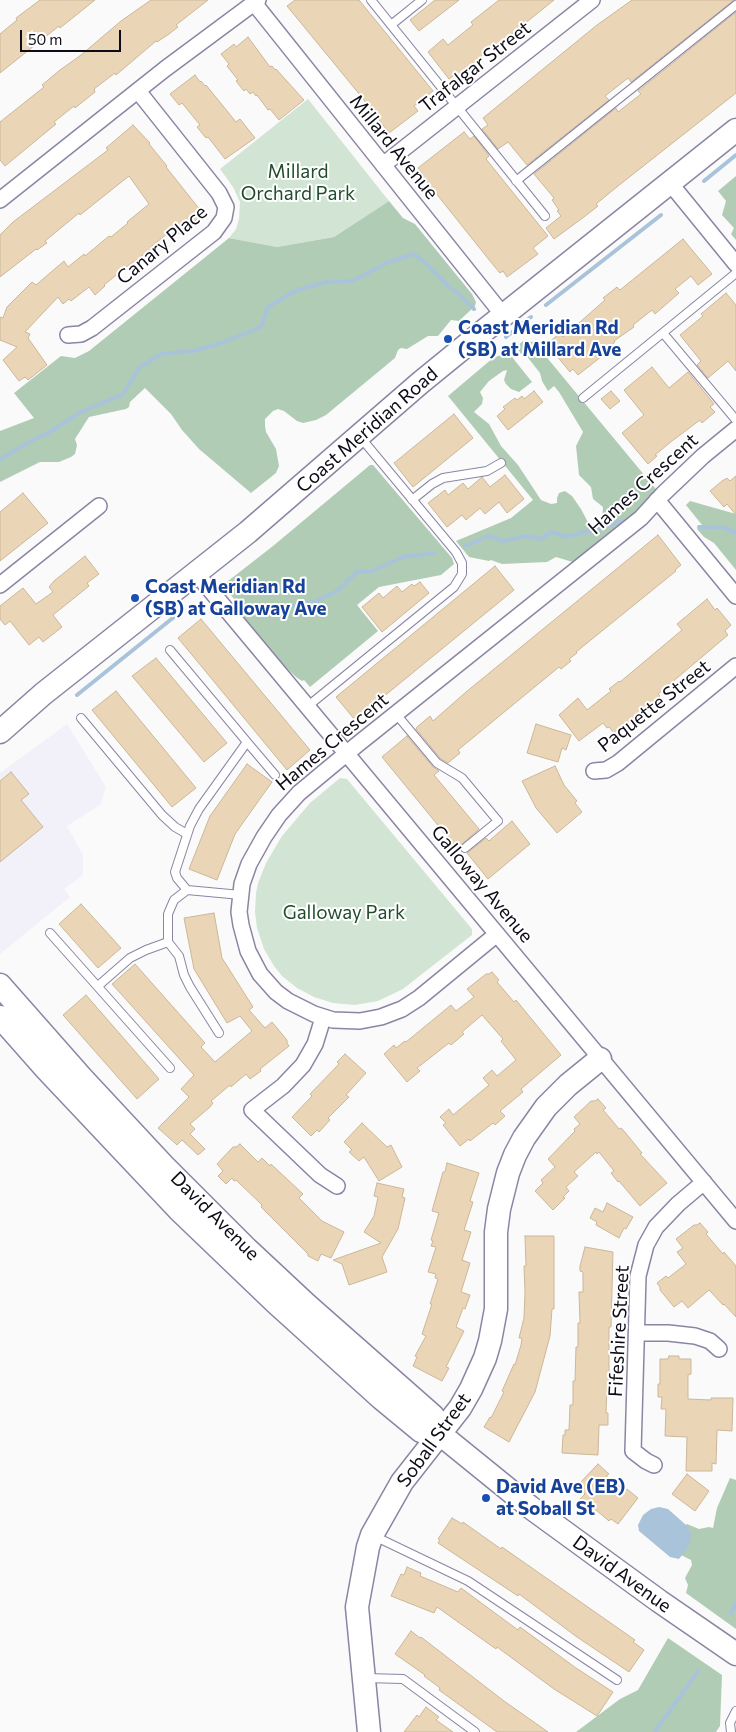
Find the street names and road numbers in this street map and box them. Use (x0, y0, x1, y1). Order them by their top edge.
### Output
street label: Trafalgar Street (415, 16, 535, 118)
street label: Millard Avenue (345, 90, 443, 204)
street label: Canary Place (112, 201, 212, 289)
street label: Coast Meridian Road (292, 362, 442, 498)
street label: Hames Crescent (583, 429, 703, 539)
street label: Paquette Street (593, 655, 715, 757)
street label: Hames Crescent (271, 688, 393, 796)
street label: Galloway Avenue (426, 821, 538, 947)
street label: David Avenue (166, 1167, 264, 1265)
street label: Fifeshire Street (604, 1265, 634, 1397)
street label: Soball Street (392, 1389, 476, 1491)
street label: David Avenue (568, 1531, 676, 1617)

